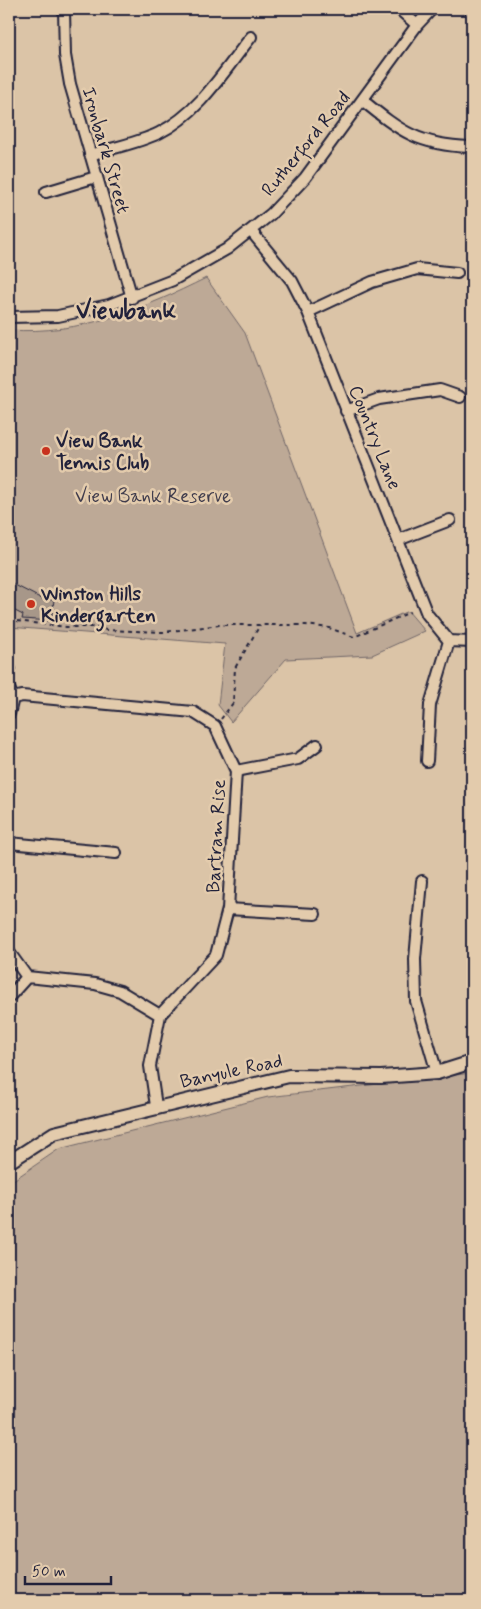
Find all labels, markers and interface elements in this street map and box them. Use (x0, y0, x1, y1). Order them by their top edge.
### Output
street label: Ironbark Street (76, 84, 136, 217)
street label: Rutherford Road (256, 86, 359, 204)
district label: Viewbank (76, 296, 177, 327)
street label: Country Lane (342, 382, 407, 493)
place label: View Bank Tennis Club (56, 429, 149, 476)
marker: View Bank Tennis Club (40, 445, 52, 457)
park label: View Bank Reserve (75, 484, 231, 509)
place label: Winston Hills Kindergarten (40, 582, 156, 632)
marker: Winston Hills Kindergarten (25, 598, 37, 610)
street label: Bartram Rise (201, 779, 232, 894)
street label: Banyule Road (178, 1048, 285, 1095)
scale bar (25, 1554, 111, 1586)
text: 50 m (32, 1562, 66, 1582)

